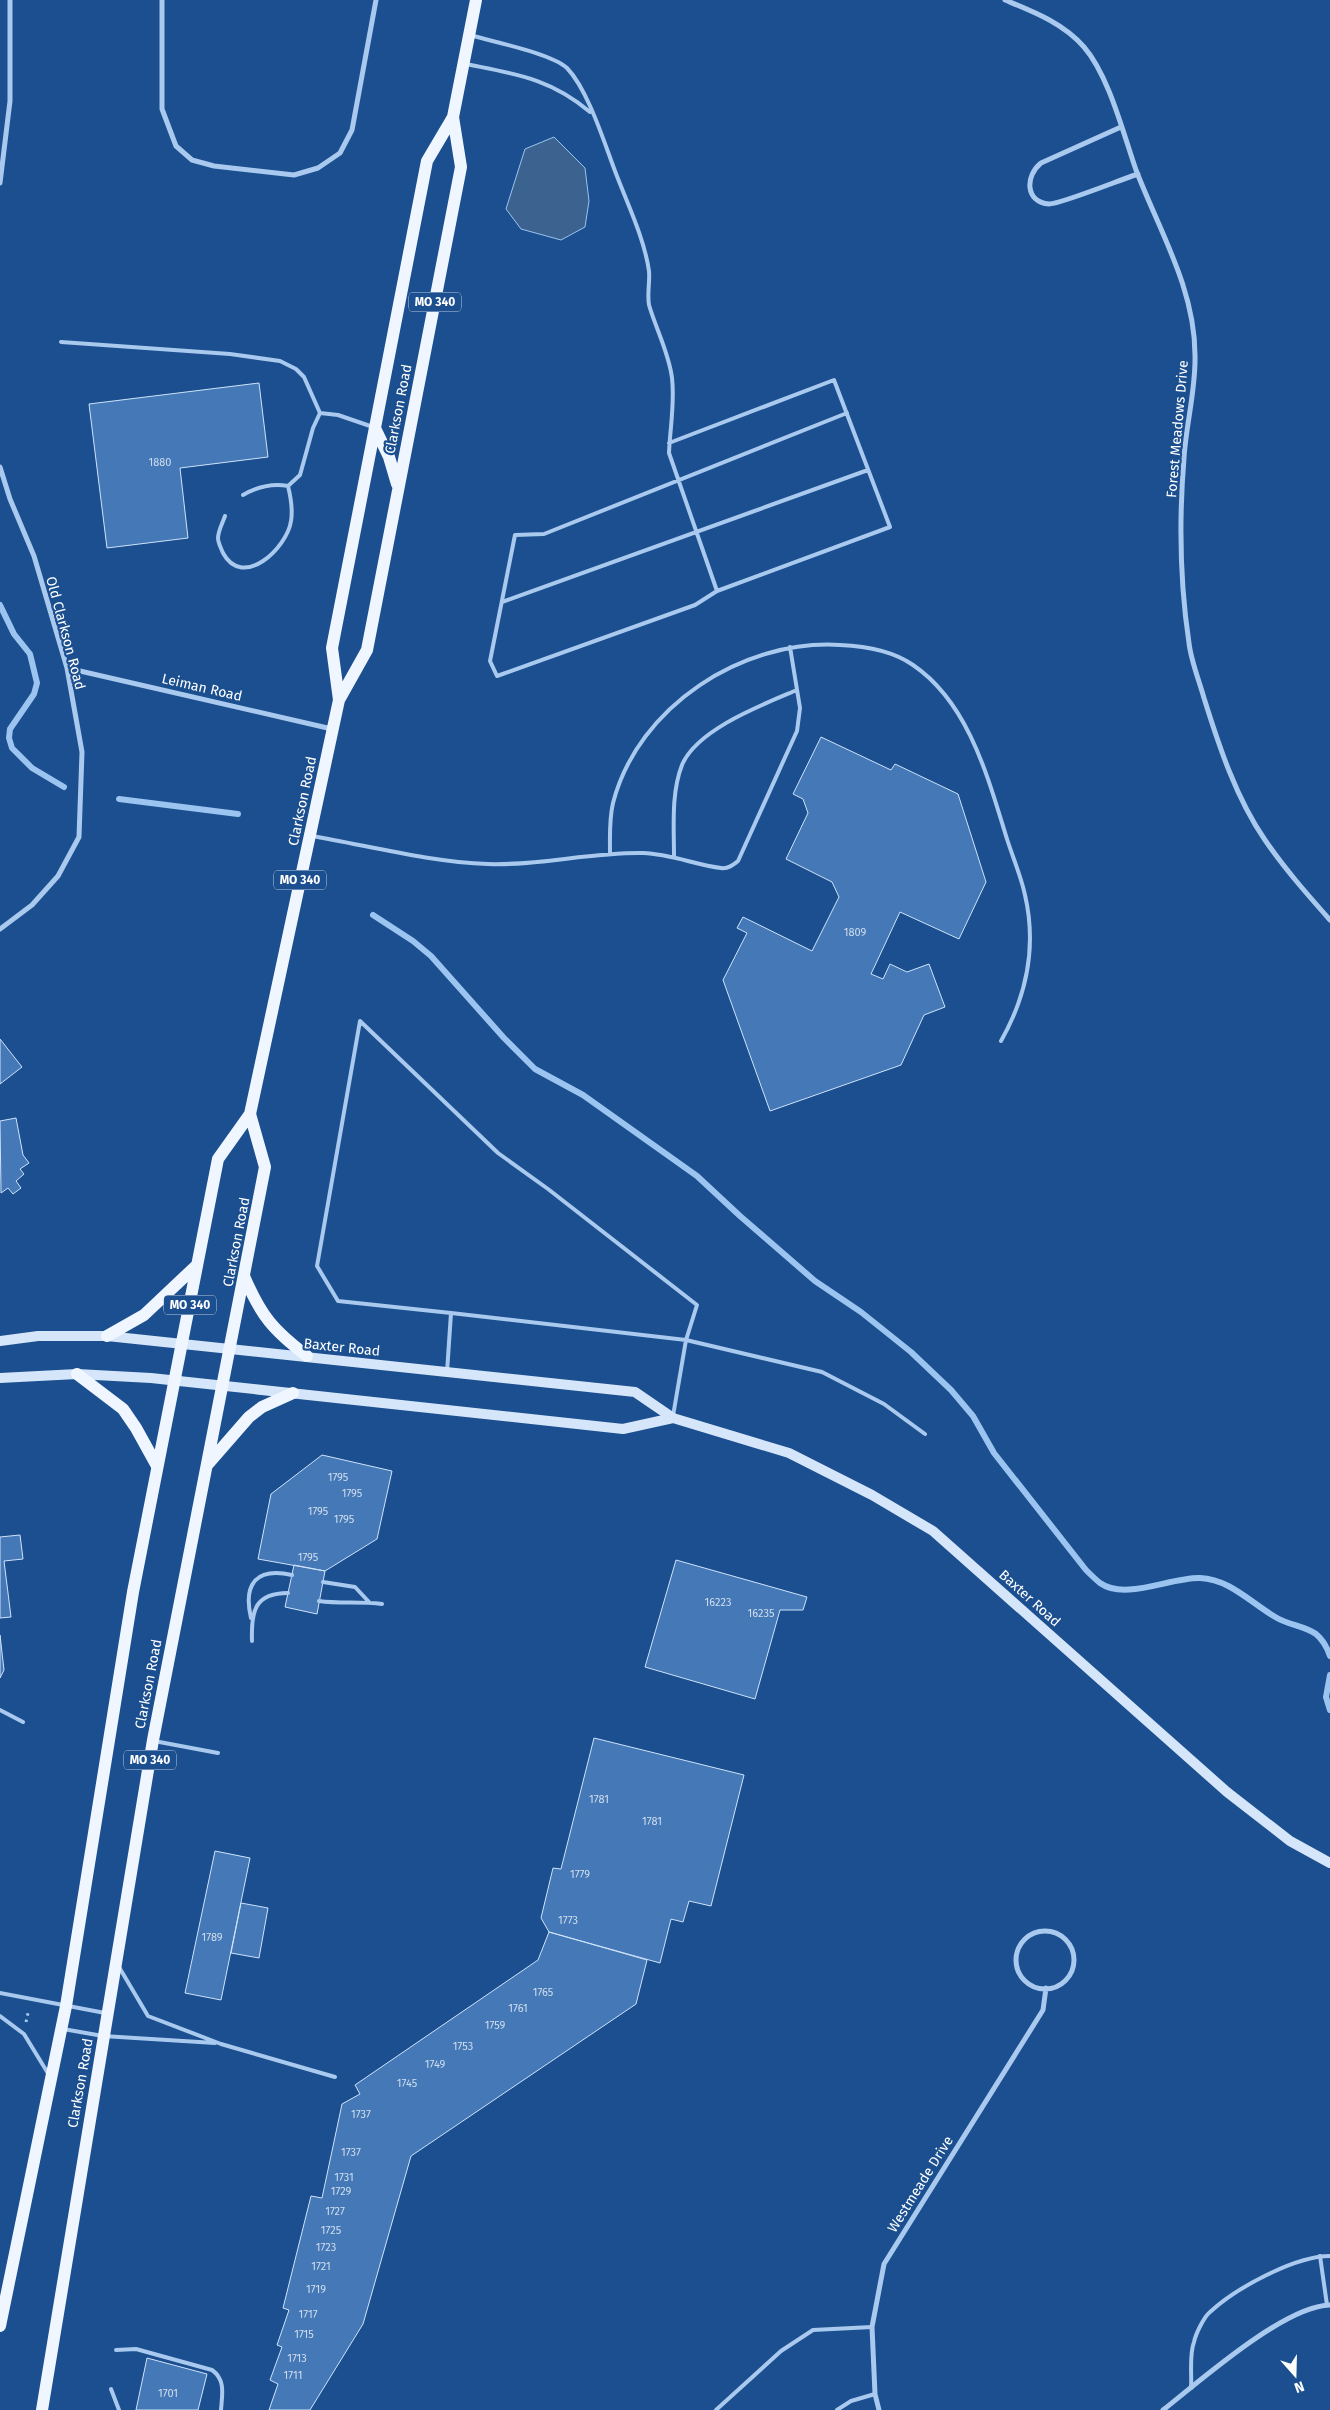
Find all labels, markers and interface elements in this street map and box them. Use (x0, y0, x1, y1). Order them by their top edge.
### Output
road number: MO 340 (409, 292, 461, 312)
street label: Forest Meadows Drive (1163, 359, 1192, 499)
street label: Clarkson Road (381, 363, 415, 455)
house number: 1880 (148, 456, 172, 469)
street label: Old Clarkson Road (42, 575, 89, 692)
street label: Leiman Road (160, 670, 244, 705)
street label: Clarkson Road (285, 755, 320, 847)
road number: MO 340 (274, 870, 326, 890)
house number: 1809 (844, 926, 867, 939)
street label: Clarkson Road (219, 1196, 253, 1288)
road number: MO 340 (164, 1296, 216, 1314)
street label: Baxter Road (303, 1335, 381, 1360)
house number: 1795 (328, 1471, 349, 1484)
house number: 1795 (342, 1487, 363, 1500)
house number: 1795 (308, 1505, 329, 1518)
house number: 1795 (334, 1513, 355, 1526)
house number: 1795 (298, 1551, 319, 1564)
street label: Baxter Road (995, 1566, 1064, 1630)
house number: 16223 (705, 1596, 731, 1609)
house number: 16235 (748, 1607, 775, 1620)
street label: Clarkson Road (131, 1638, 165, 1730)
road number: MO 340 (124, 1750, 176, 1770)
house number: 1781 (589, 1793, 609, 1806)
house number: 1781 (642, 1815, 662, 1828)
house number: 1779 (570, 1868, 590, 1881)
house number: 1773 (558, 1914, 578, 1927)
house number: 1789 (201, 1931, 223, 1944)
house number: 1765 (533, 1986, 554, 1999)
house number: 1761 (508, 2002, 528, 2015)
house number: 1759 (485, 2019, 506, 2032)
street label: Clarkson Road (64, 2037, 97, 2129)
house number: 1753 (453, 2040, 473, 2053)
house number: 1749 (425, 2058, 446, 2071)
house number: 1745 (397, 2077, 418, 2090)
house number: 1737 (351, 2108, 371, 2121)
street label: Westmeade Drive (884, 2133, 957, 2236)
house number: 1737 (341, 2146, 361, 2159)
house number: 1731 (334, 2171, 354, 2184)
house number: 1729 (331, 2185, 352, 2198)
house number: 1727 (325, 2205, 345, 2218)
house number: 1725 (321, 2224, 342, 2237)
house number: 1723 (316, 2241, 336, 2254)
house number: 1721 (311, 2260, 331, 2273)
house number: 1719 (306, 2283, 326, 2296)
house number: 1717 (298, 2308, 318, 2321)
house number: 1715 (294, 2328, 314, 2341)
north arrow (1270, 2350, 1320, 2400)
house number: 1713 (287, 2352, 307, 2365)
house number: 1711 (284, 2369, 302, 2382)
text: N (1292, 2377, 1307, 2396)
house number: 1701 (158, 2387, 178, 2400)

